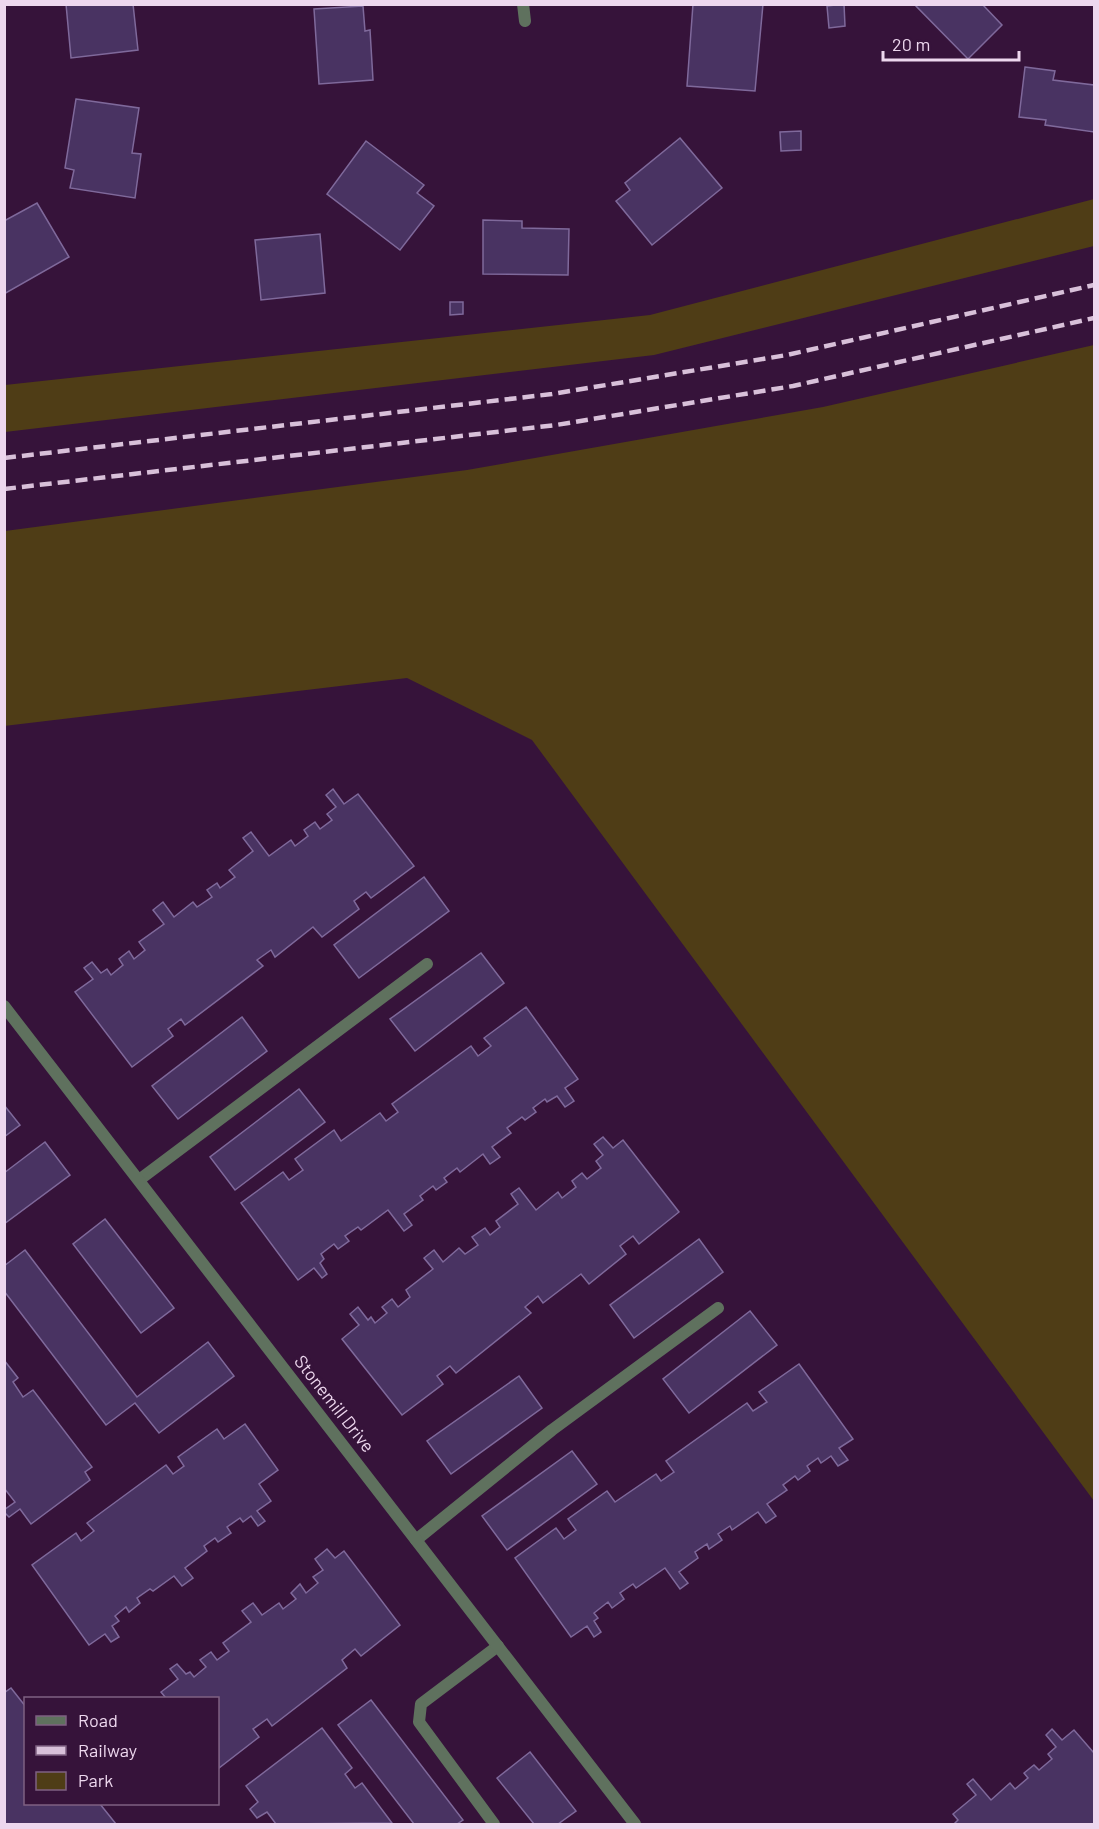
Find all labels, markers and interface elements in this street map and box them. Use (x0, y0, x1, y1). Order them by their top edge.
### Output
scale bar (883, 24, 1020, 62)
text: 20 m (892, 33, 930, 55)
street label: Stonemill Drive (290, 1350, 380, 1456)
legend (24, 1697, 219, 1805)
text: Road (78, 1709, 118, 1731)
text: Railway (78, 1739, 137, 1761)
text: Park (78, 1769, 113, 1791)

